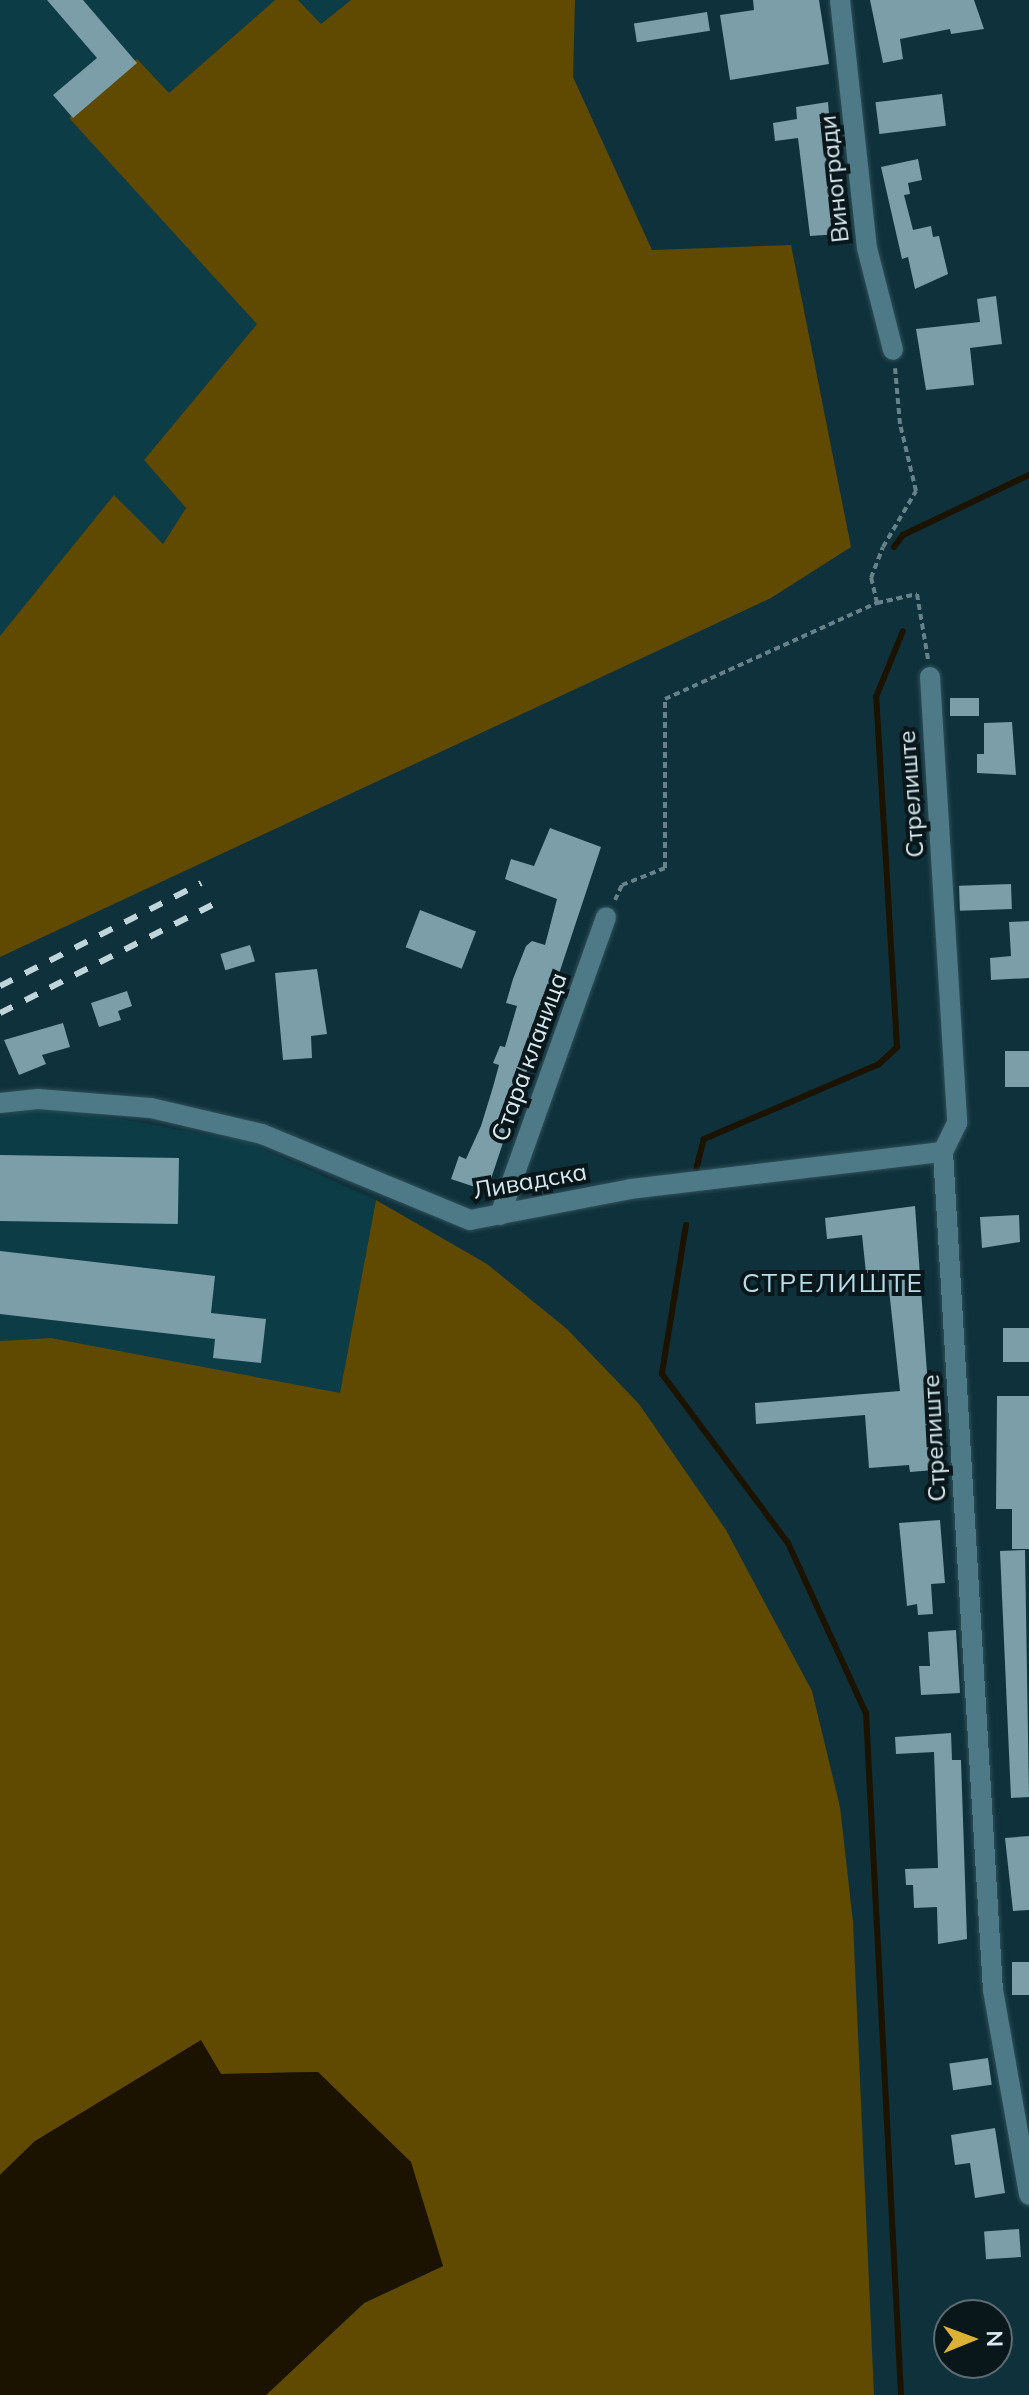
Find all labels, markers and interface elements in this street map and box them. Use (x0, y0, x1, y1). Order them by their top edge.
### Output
street label: Виногради (813, 114, 855, 244)
street label: Стрелиште (892, 729, 930, 859)
street label: Стара кланица (485, 969, 573, 1145)
street label: Ливадска (471, 1157, 589, 1205)
district label: СТРЕЛИШТЕ (742, 1267, 924, 1299)
street label: Стрелиште (916, 1374, 952, 1502)
north arrow (933, 2299, 1013, 2379)
text: N (981, 2330, 1009, 2347)

